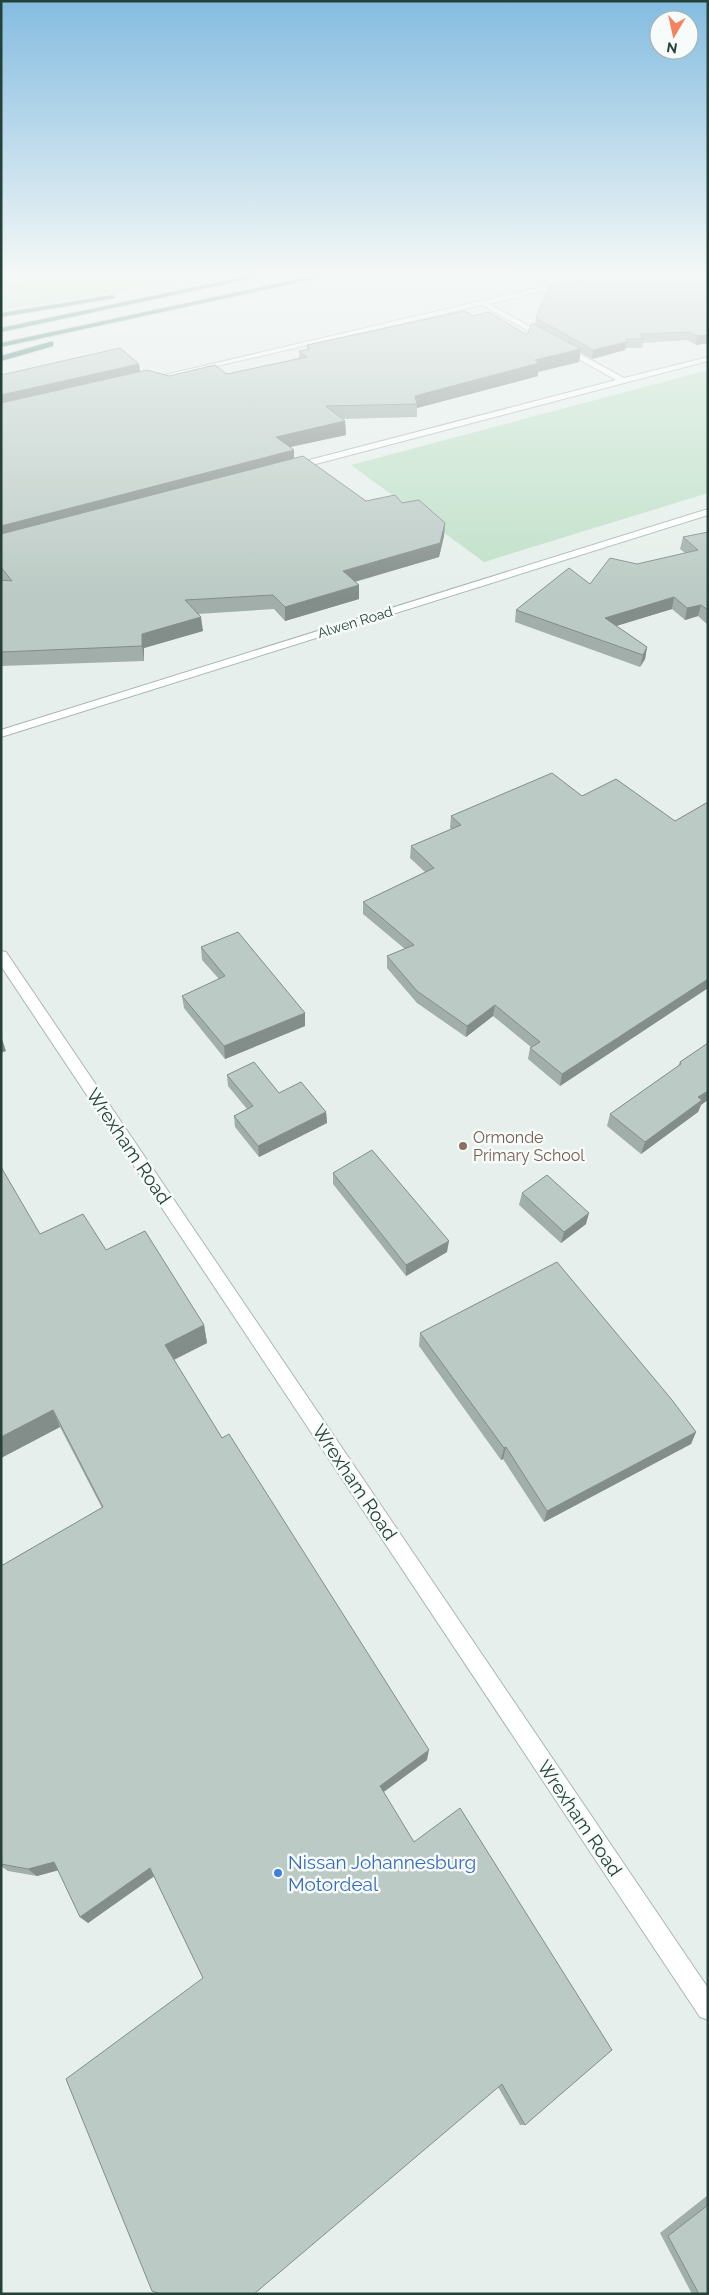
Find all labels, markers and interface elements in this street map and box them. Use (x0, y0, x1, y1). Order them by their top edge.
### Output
north arrow (649, 10, 699, 60)
text: N (665, 39, 678, 57)
street label: Alwen Road (316, 603, 394, 641)
street label: Wrexham Road (82, 1084, 176, 1208)
place label: Ormonde Primary School (473, 1128, 585, 1165)
marker: Ormonde Primary School (457, 1140, 469, 1152)
street label: Wrexham Road (308, 1420, 402, 1544)
street label: Wrexham Road (533, 1756, 627, 1880)
place label: Nissan Johannesburg Motordeal (288, 1851, 476, 1895)
marker: Nissan Johannesburg Motordeal (272, 1867, 284, 1879)

